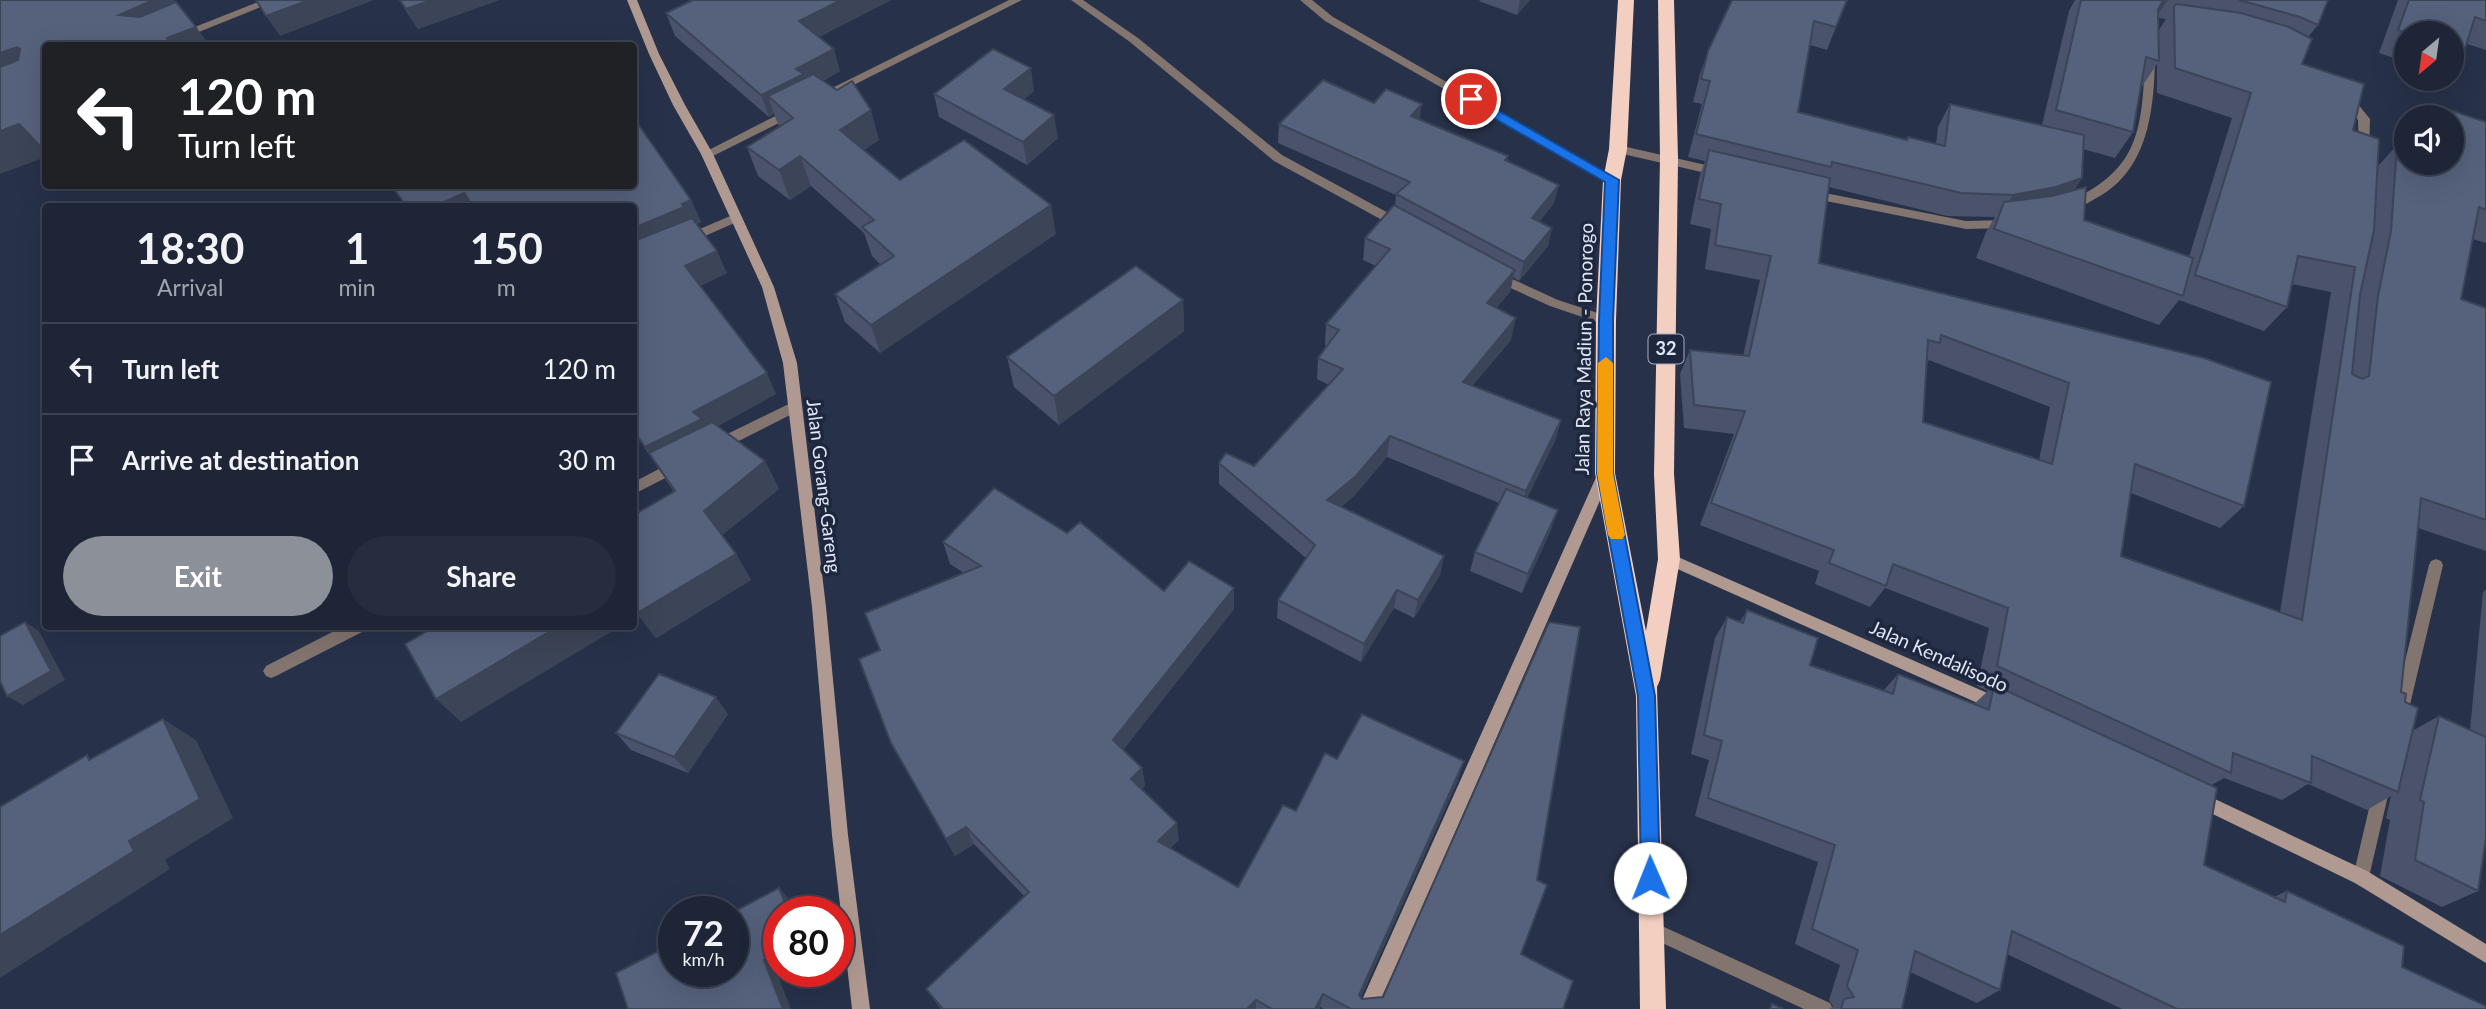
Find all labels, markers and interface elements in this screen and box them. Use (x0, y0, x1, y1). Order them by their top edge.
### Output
north arrow (2394, 21, 2464, 91)
map controls (2394, 21, 2464, 175)
text: 120 m (178, 67, 316, 125)
pin (1441, 69, 1501, 129)
icon: left (63, 70, 154, 161)
icon: arrive (1452, 80, 1490, 118)
button: sound (2394, 105, 2464, 175)
text: Turn left (178, 126, 295, 165)
text: 18:30 (136, 223, 244, 273)
text: 1 (345, 223, 369, 273)
text: 150 (470, 223, 543, 273)
street label: Jalan Raya Madiun - Ponorogo (1570, 223, 1597, 475)
text: Arrival (157, 273, 223, 301)
text: min (338, 273, 376, 301)
text: m (497, 273, 516, 301)
road number: 32 (1648, 334, 1684, 363)
icon: left (63, 350, 101, 388)
text: Turn left (122, 353, 219, 385)
text: 120 m (543, 353, 616, 385)
street label: Jalan Gorang-Gareng (802, 398, 847, 574)
icon: arrive (63, 441, 101, 479)
text: Arrive at destination (122, 444, 359, 476)
text: 30 m (558, 444, 616, 476)
button: Exit (63, 536, 333, 616)
button: Share (347, 536, 616, 616)
street label: Jalan Kendalisodo (1867, 615, 2012, 696)
position arrow (1613, 841, 1687, 915)
speed limit sign: 80 (763, 896, 854, 987)
text: 72 (683, 911, 724, 953)
text: km/h (682, 948, 725, 970)

